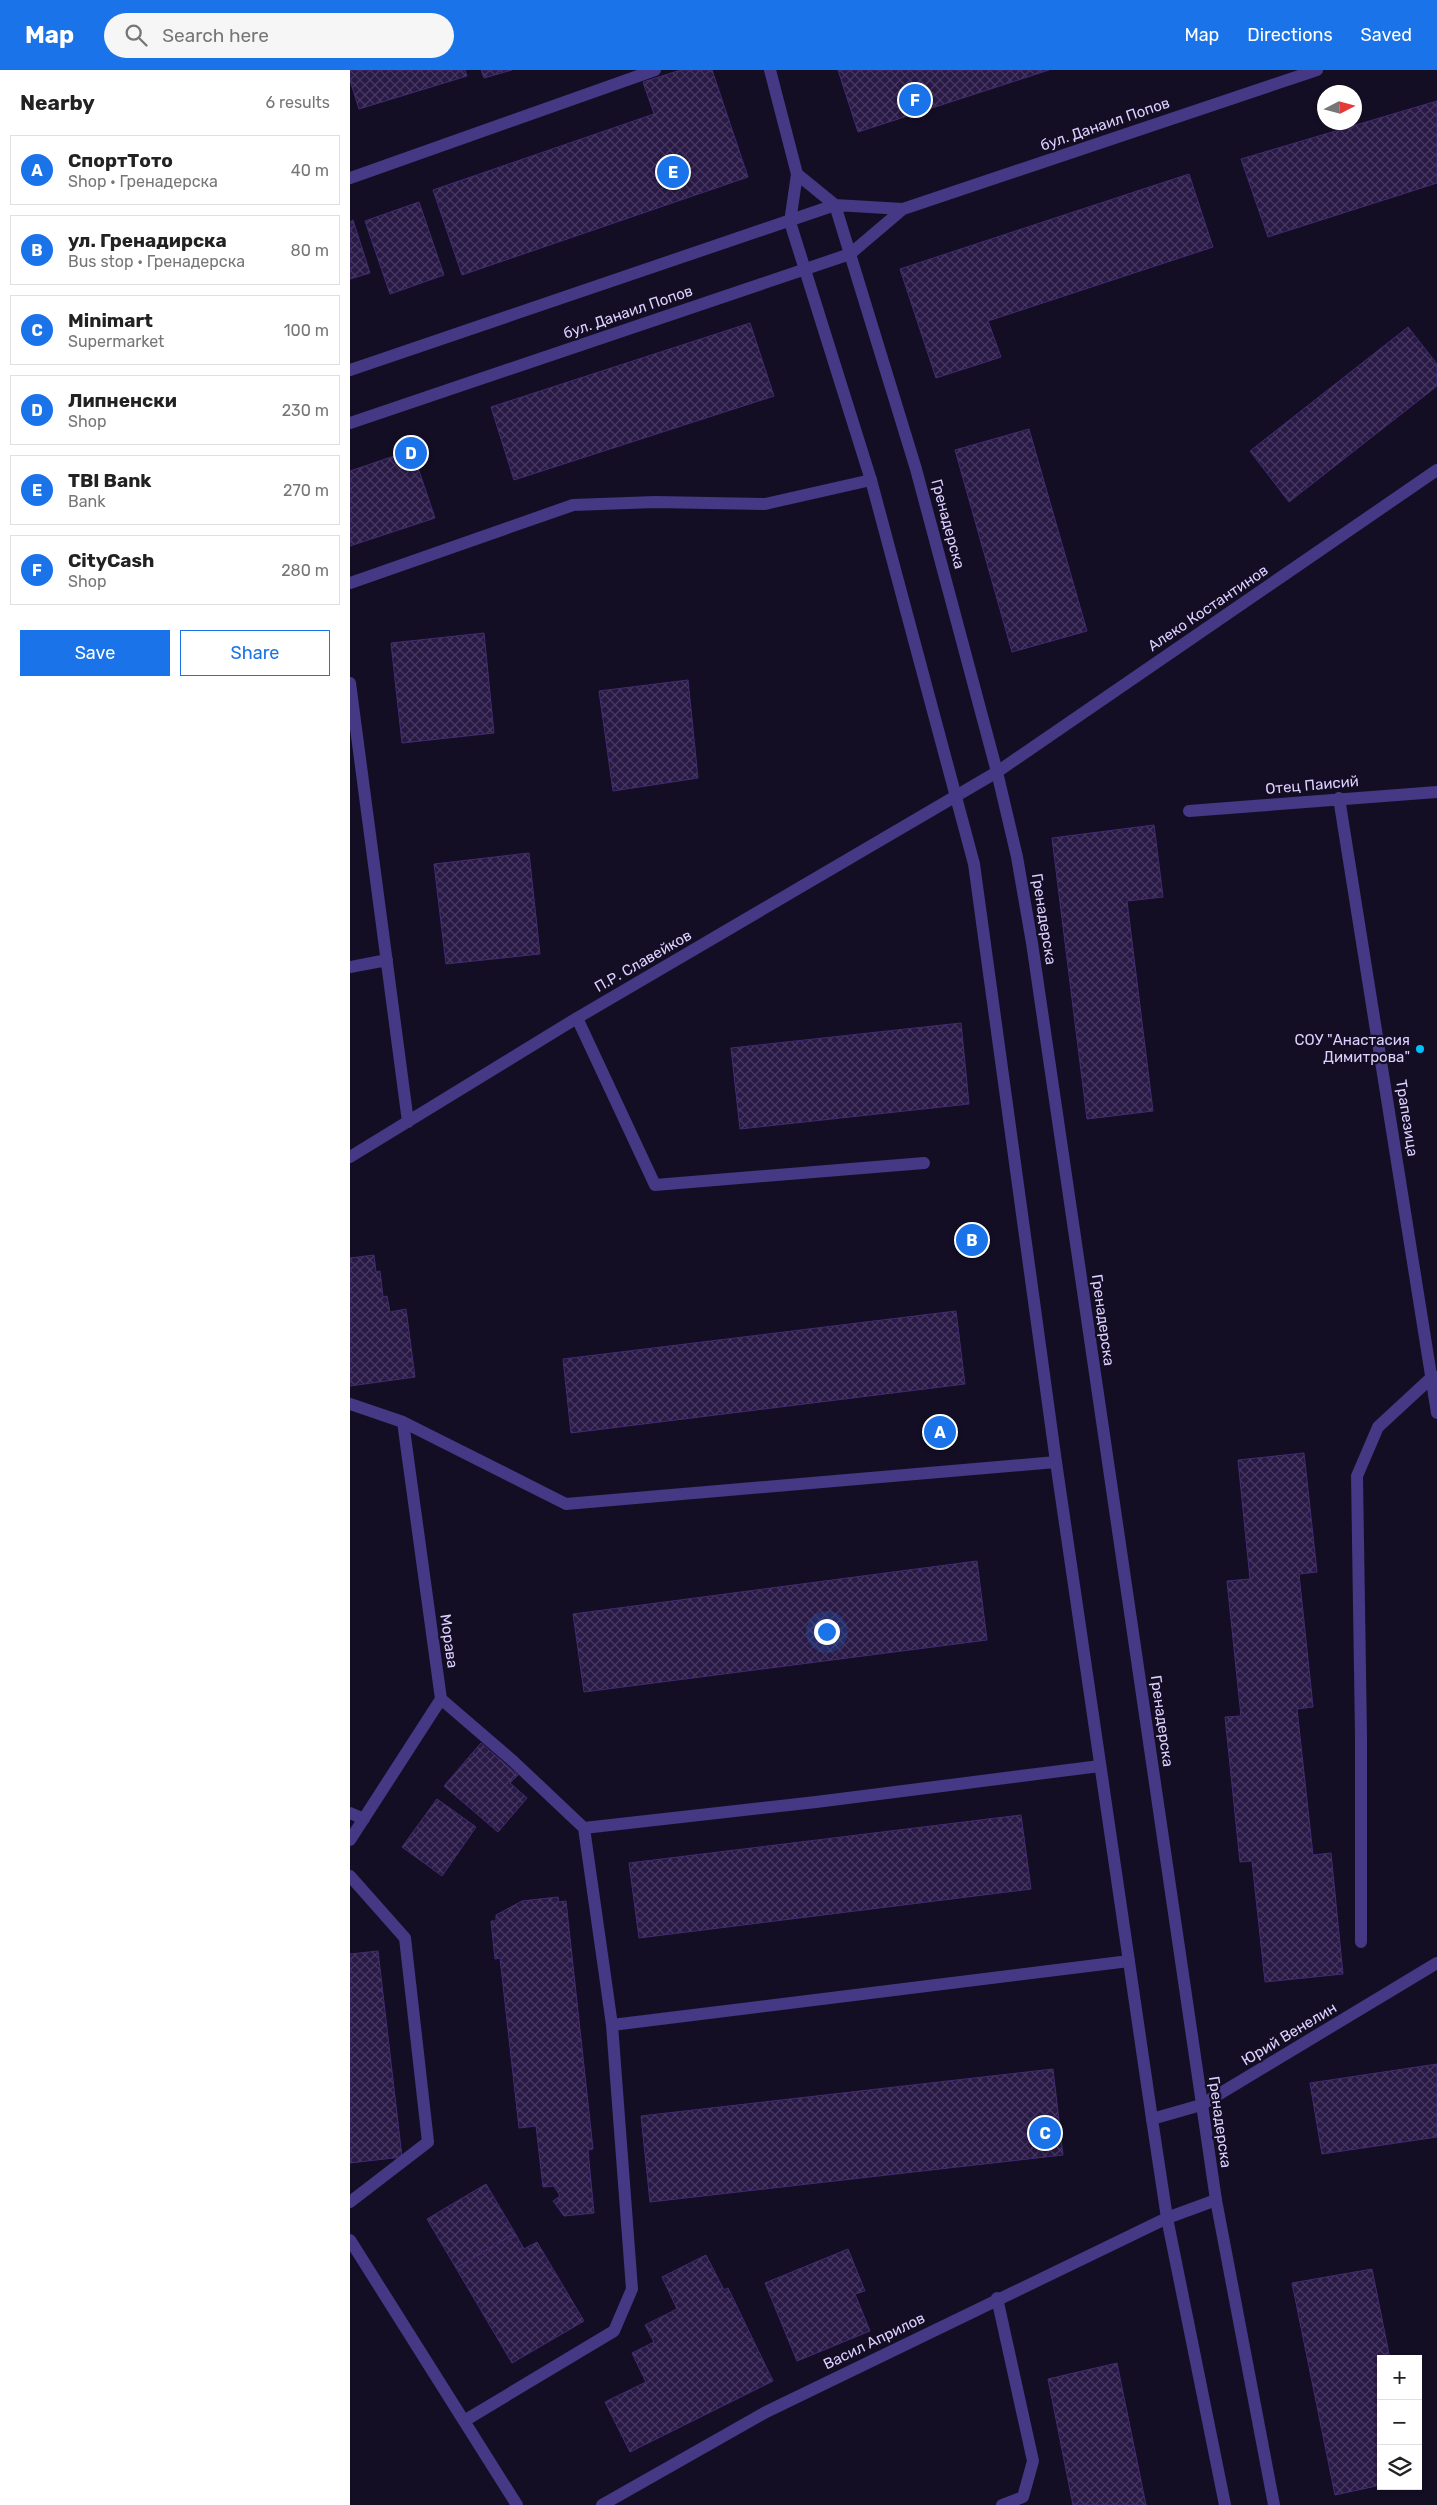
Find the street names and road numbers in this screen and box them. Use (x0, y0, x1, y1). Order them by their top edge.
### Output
street label: бул. Данаил Попов (1038, 93, 1172, 155)
street label: бул. Данаил Попов (561, 281, 695, 343)
street label: Гренадерска (927, 477, 969, 571)
street label: Алеко Костантинов (1144, 561, 1272, 655)
street label: Отец Паисий (1264, 772, 1360, 798)
street label: Гренадерска (1028, 872, 1060, 966)
street label: П.Р. Славейков (591, 926, 695, 996)
street label: Трапезица (1392, 1078, 1422, 1158)
street label: Гренадерска (1088, 1273, 1118, 1367)
street label: Морава (436, 1613, 462, 1669)
street label: Гренадерска (1147, 1674, 1177, 1768)
street label: Юрий Венелин (1238, 1998, 1340, 2070)
street label: Гренадерска (1205, 2075, 1235, 2169)
street label: Васил Априлов (820, 2309, 928, 2373)

